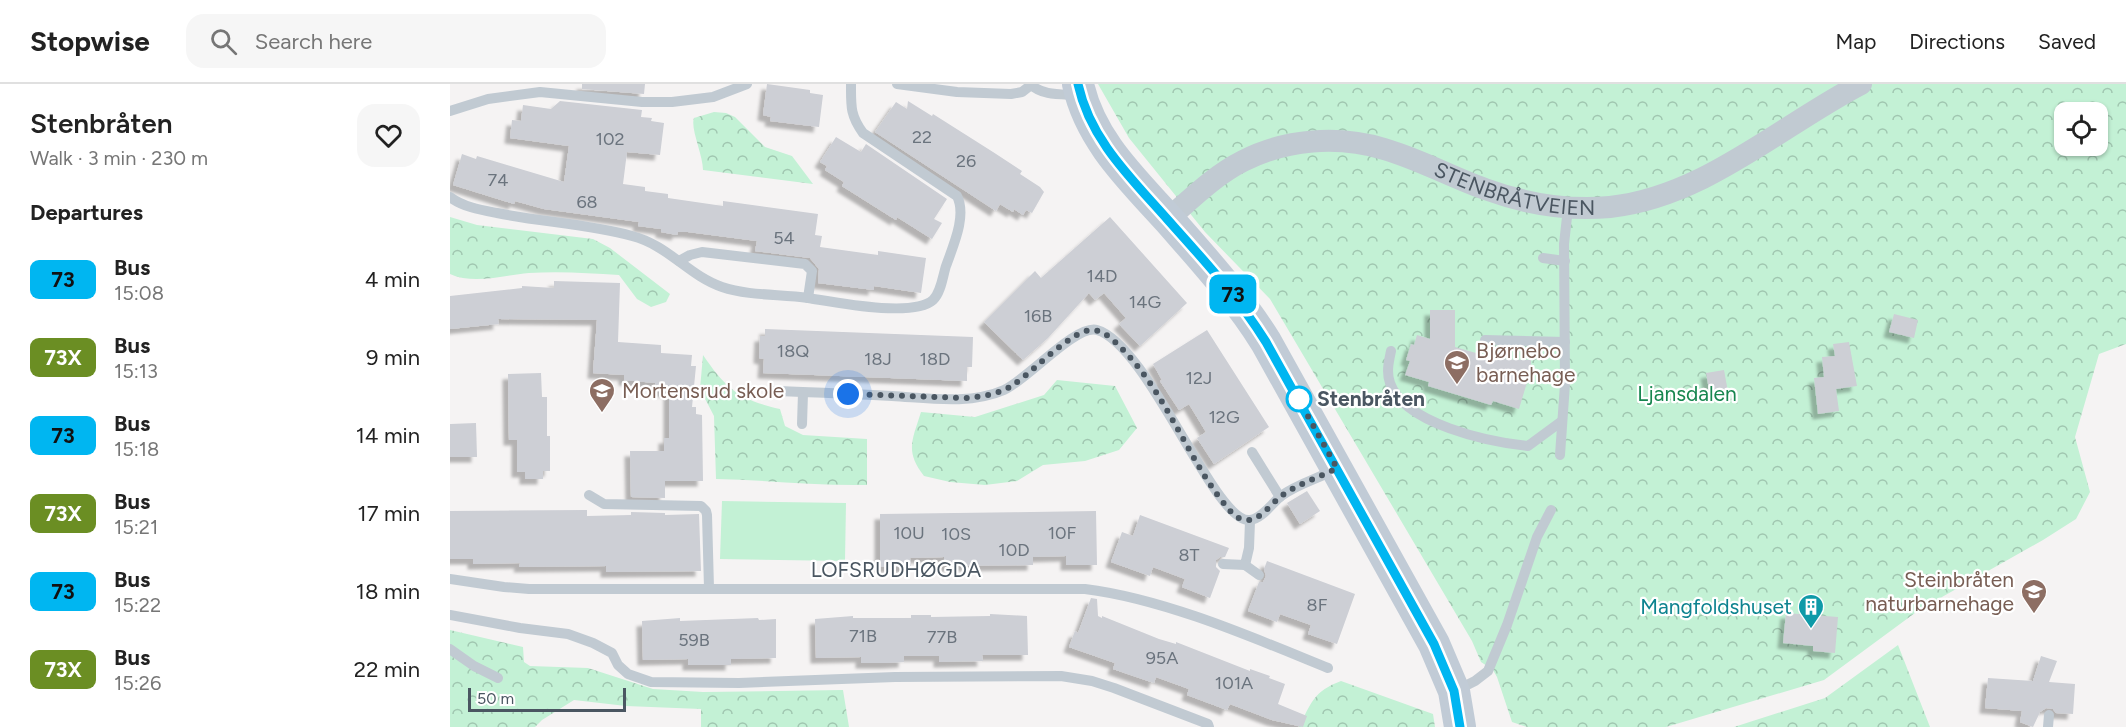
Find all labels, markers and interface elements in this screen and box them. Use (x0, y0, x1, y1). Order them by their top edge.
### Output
search box (186, 14, 606, 68)
text: Stopwise (30, 24, 150, 58)
icon: search (207, 25, 240, 58)
text: Search here (255, 28, 372, 55)
text: Map (1835, 29, 1876, 54)
text: Directions (1909, 29, 2005, 54)
text: Saved (2038, 29, 2096, 54)
map controls (2054, 102, 2108, 156)
button: locate (2054, 102, 2108, 156)
button: heart (357, 104, 420, 167)
text: Stenbråten (30, 106, 172, 140)
house number: 22 (912, 126, 932, 148)
house number: 102 (595, 128, 625, 150)
text: Walk · 3 min · 230 m (30, 146, 208, 170)
house number: 26 (956, 150, 976, 172)
street label: STENBRÅTVEIEN (1430, 156, 1595, 220)
house number: 74 (488, 169, 508, 191)
house number: 68 (576, 191, 598, 213)
text: Departures (30, 199, 143, 226)
house number: 54 (773, 227, 795, 249)
text: Bus (114, 254, 150, 281)
house number: 14D (1087, 265, 1118, 287)
text: 4 min (365, 266, 420, 293)
text: 73 (51, 267, 75, 292)
line badge: 73 (1206, 274, 1260, 314)
text: 15:08 (114, 281, 164, 305)
text: 73 (1221, 282, 1245, 307)
house number: 14G (1129, 291, 1161, 313)
house number: 16B (1024, 305, 1052, 327)
text: Bus (114, 332, 150, 359)
place label: Bjørnebo barnehage (1476, 338, 1576, 387)
house number: 18Q (777, 340, 809, 362)
text: 9 min (366, 344, 420, 371)
text: 73X (44, 345, 82, 370)
house number: 18J (864, 348, 892, 370)
house number: 18D (920, 348, 950, 370)
school or university icon: Bjørnebo barnehage (1442, 348, 1472, 386)
text: 15:13 (114, 359, 158, 383)
house number: 12J (1186, 367, 1212, 389)
school or university icon: Mortensrud skole (587, 376, 617, 414)
place label: Mortensrud skole (622, 378, 784, 403)
your location (833, 379, 863, 409)
park label: Ljansdalen (1637, 381, 1737, 406)
marker: Stenbråten (1286, 386, 1312, 412)
place label: Stenbråten (1317, 386, 1425, 411)
house number: 12G (1208, 406, 1240, 428)
text: Bus (114, 410, 150, 437)
text: 14 min (356, 422, 420, 449)
text: 73 (51, 423, 75, 448)
text: 15:18 (114, 437, 159, 461)
text: Bus (114, 488, 150, 515)
text: 17 min (358, 500, 420, 527)
text: 73X (44, 501, 82, 526)
text: 15:21 (114, 515, 158, 539)
house number: 10U (893, 522, 925, 544)
house number: 10F (1048, 522, 1077, 544)
house number: 10S (941, 523, 971, 545)
house number: 10D (998, 539, 1030, 561)
house number: 8T (1179, 544, 1200, 566)
street label: LOFSRUDHØGDA (811, 557, 981, 582)
text: Bus (114, 566, 150, 593)
place label: Steinbråten naturbarnehage (1865, 567, 2014, 616)
school or university icon: Steinbråten naturbarnehage (2019, 577, 2049, 615)
text: 18 min (356, 578, 420, 605)
text: 73 (51, 579, 75, 604)
building icon: Mangfoldshuset (1796, 592, 1826, 630)
text: 15:22 (114, 593, 161, 617)
house number: 8F (1307, 594, 1328, 616)
place label: Mangfoldshuset (1640, 594, 1792, 619)
house number: 71B (849, 625, 877, 647)
house number: 77B (927, 626, 957, 648)
house number: 59B (678, 629, 710, 651)
text: Bus (114, 644, 150, 671)
house number: 95A (1146, 647, 1178, 669)
text: 22 min (354, 656, 420, 683)
text: 73X (44, 657, 82, 682)
text: 15:26 (114, 671, 161, 695)
house number: 101A (1215, 672, 1253, 694)
scale bar (468, 685, 626, 712)
text: 50 m (477, 689, 514, 708)

